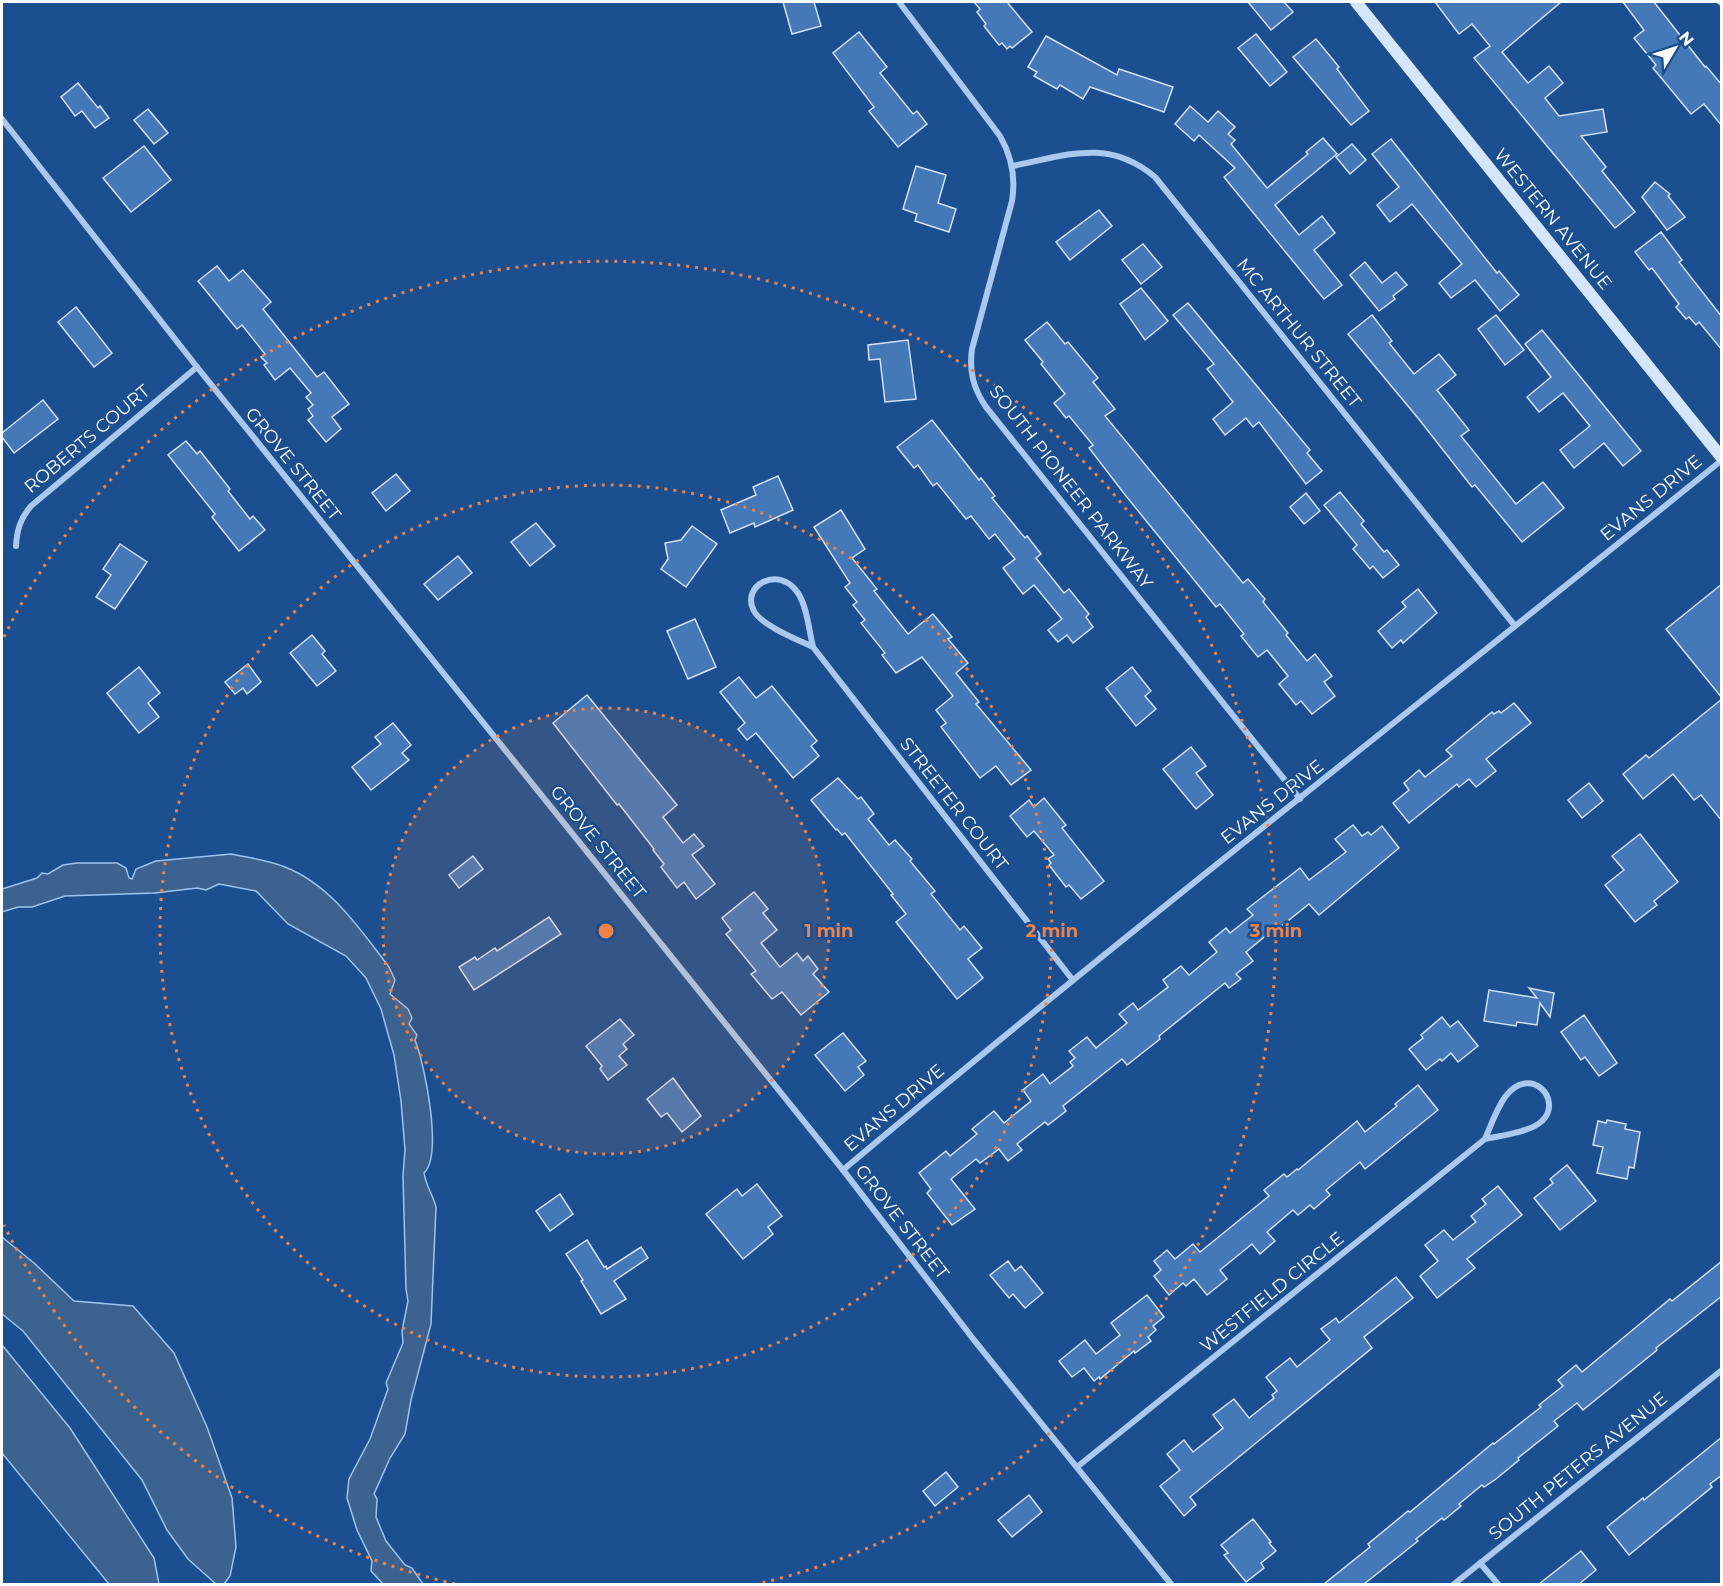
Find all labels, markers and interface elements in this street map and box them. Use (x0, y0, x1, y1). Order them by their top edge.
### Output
north arrow (1645, 18, 1705, 78)
text: N (1675, 28, 1698, 50)
street label: WESTERN AVENUE (1489, 144, 1617, 294)
street label: MC ARTHUR STREET (1232, 254, 1366, 413)
street label: ROBERTS COURT (20, 380, 155, 498)
street label: SOUTH PIONEER PARKWAY (985, 381, 1158, 594)
street label: GROVE STREET (241, 403, 346, 526)
street label: EVANS DRIVE (1596, 450, 1706, 546)
street label: STREETER COURT (895, 733, 1013, 876)
street label: EVANS DRIVE (1216, 755, 1328, 849)
street label: GROVE STREET (546, 781, 651, 904)
text: 1 min (805, 920, 853, 942)
text: 2 min (1026, 920, 1078, 942)
text: 3 min (1249, 920, 1302, 942)
centre of rings (596, 921, 616, 941)
street label: EVANS DRIVE (839, 1060, 949, 1156)
street label: GROVE STREET (850, 1160, 954, 1284)
street label: WESTFIELD CIRCLE (1196, 1227, 1348, 1357)
street label: SOUTH PETERS AVENUE (1484, 1387, 1672, 1545)

